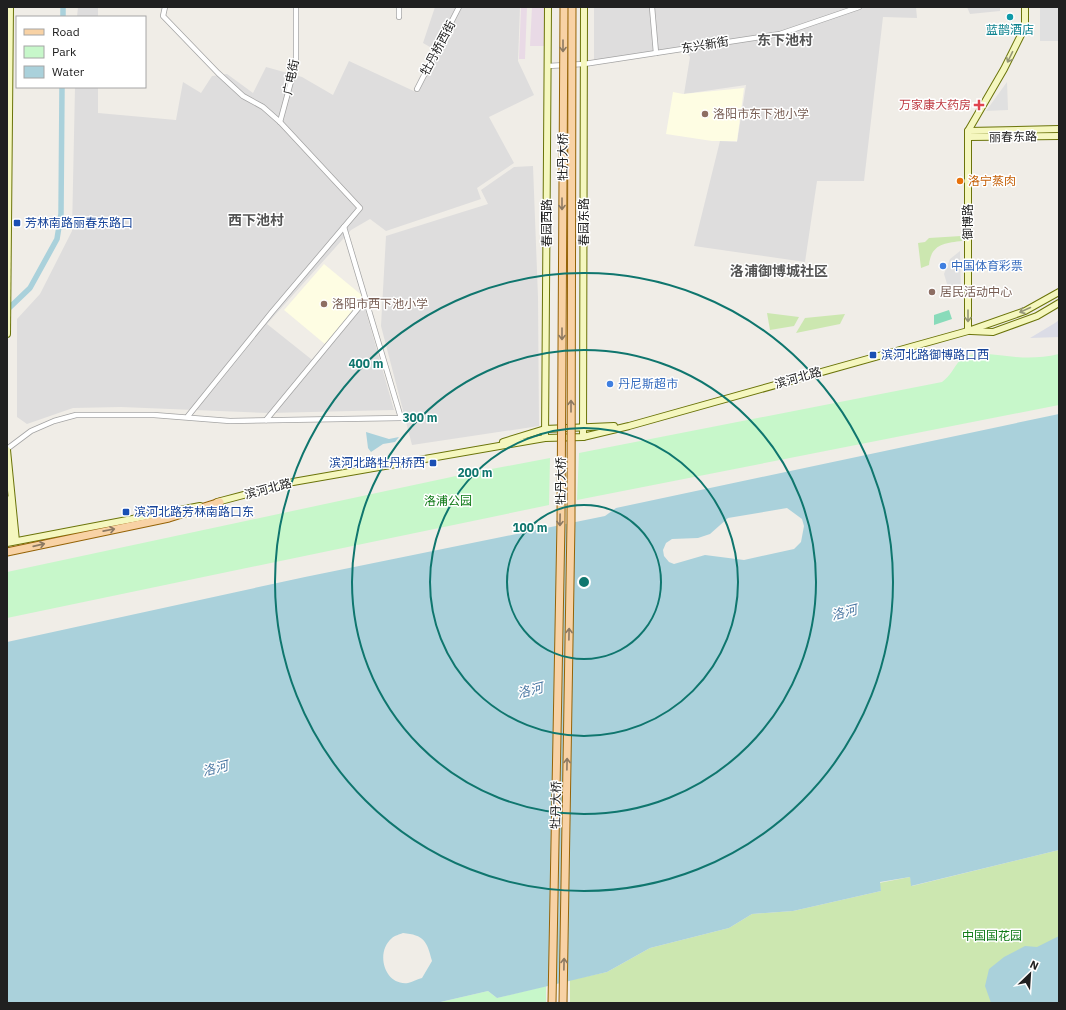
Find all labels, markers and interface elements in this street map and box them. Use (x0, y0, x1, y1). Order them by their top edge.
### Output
marker: 蓝鹊酒店 (1005, 12, 1015, 22)
legend (16, 16, 146, 88)
street label: 牡丹桥西街 (417, 18, 458, 78)
place label: 蓝鹊酒店 (986, 22, 1034, 37)
text: Road (52, 24, 80, 39)
district label: 东下池村 (757, 31, 813, 49)
street label: 东兴新街 (680, 33, 730, 56)
one-way arrow (559, 39, 567, 52)
text: Park (52, 44, 77, 59)
one-way arrow (1006, 50, 1013, 62)
street label: 广电街 (279, 58, 302, 96)
text: Water (52, 64, 85, 79)
place label: 万家康大药房 (899, 97, 971, 112)
marker: 万家康大药房 (974, 100, 984, 110)
place label: 洛阳市东下池小学 (713, 106, 809, 121)
marker: 洛阳市东下池小学 (700, 109, 710, 119)
street label: 丽春东路 (989, 129, 1037, 144)
street label: 牡丹大桥 (555, 133, 570, 181)
place label: 洛宁蒸肉 (968, 173, 1016, 188)
marker: 洛宁蒸肉 (955, 176, 965, 186)
one-way arrow (558, 197, 566, 210)
street label: 春园东路 (576, 198, 591, 246)
street label: 春园西路 (539, 199, 554, 247)
street label: 御博路 (960, 204, 975, 240)
district label: 西下池村 (228, 211, 284, 229)
place label: 芳林南路丽春东路口 (25, 215, 133, 230)
marker: 芳林南路丽春东路口 (12, 218, 22, 228)
place label: 中国体育彩票 (951, 258, 1023, 273)
marker: 中国体育彩票 (938, 261, 948, 271)
district label: 洛浦御博城社区 (730, 262, 828, 280)
place label: 居民活动中心 (940, 284, 1012, 299)
marker: 居民活动中心 (927, 287, 937, 297)
place label: 洛阳市西下池小学 (332, 296, 428, 311)
marker: 洛阳市西下池小学 (319, 299, 329, 309)
one-way arrow (1019, 307, 1031, 315)
one-way arrow (964, 309, 972, 322)
one-way arrow (558, 327, 566, 340)
place label: 滨河北路御博路口西 (881, 347, 989, 362)
marker: 滨河北路御博路口西 (868, 350, 878, 360)
text: 400 m (348, 356, 384, 371)
street label: 滨河北路 (773, 364, 823, 391)
place label: 丹尼斯超市 (618, 376, 678, 391)
marker: 丹尼斯超市 (605, 379, 615, 389)
one-way arrow (567, 400, 575, 413)
text: 300 m (402, 410, 438, 425)
place label: 滨河北路牡丹桥西 (329, 455, 425, 470)
street label: 牡丹大桥 (553, 457, 568, 505)
marker: 滨河北路牡丹桥西 (428, 458, 438, 468)
text: 200 m (457, 465, 493, 480)
street label: 滨河北路 (243, 475, 293, 502)
park label: 洛浦公园 (424, 493, 472, 508)
place label: 滨河北路芳林南路口东 (134, 504, 254, 519)
marker: 滨河北路芳林南路口东 (121, 507, 131, 517)
one-way arrow (557, 513, 564, 526)
text: 100 m (512, 520, 548, 535)
one-way arrow (102, 526, 115, 534)
one-way arrow (32, 540, 45, 548)
centre of rings (577, 575, 591, 589)
water label: 洛河 (829, 600, 862, 624)
one-way arrow (566, 628, 573, 641)
water label: 洛河 (515, 678, 548, 702)
water label: 洛河 (200, 756, 233, 780)
one-way arrow (563, 758, 571, 771)
street label: 牡丹大桥 (548, 781, 563, 829)
park label: 中国国花园 (962, 928, 1022, 943)
north arrow (1010, 954, 1050, 994)
text: N (1028, 957, 1041, 973)
one-way arrow (560, 958, 568, 971)

